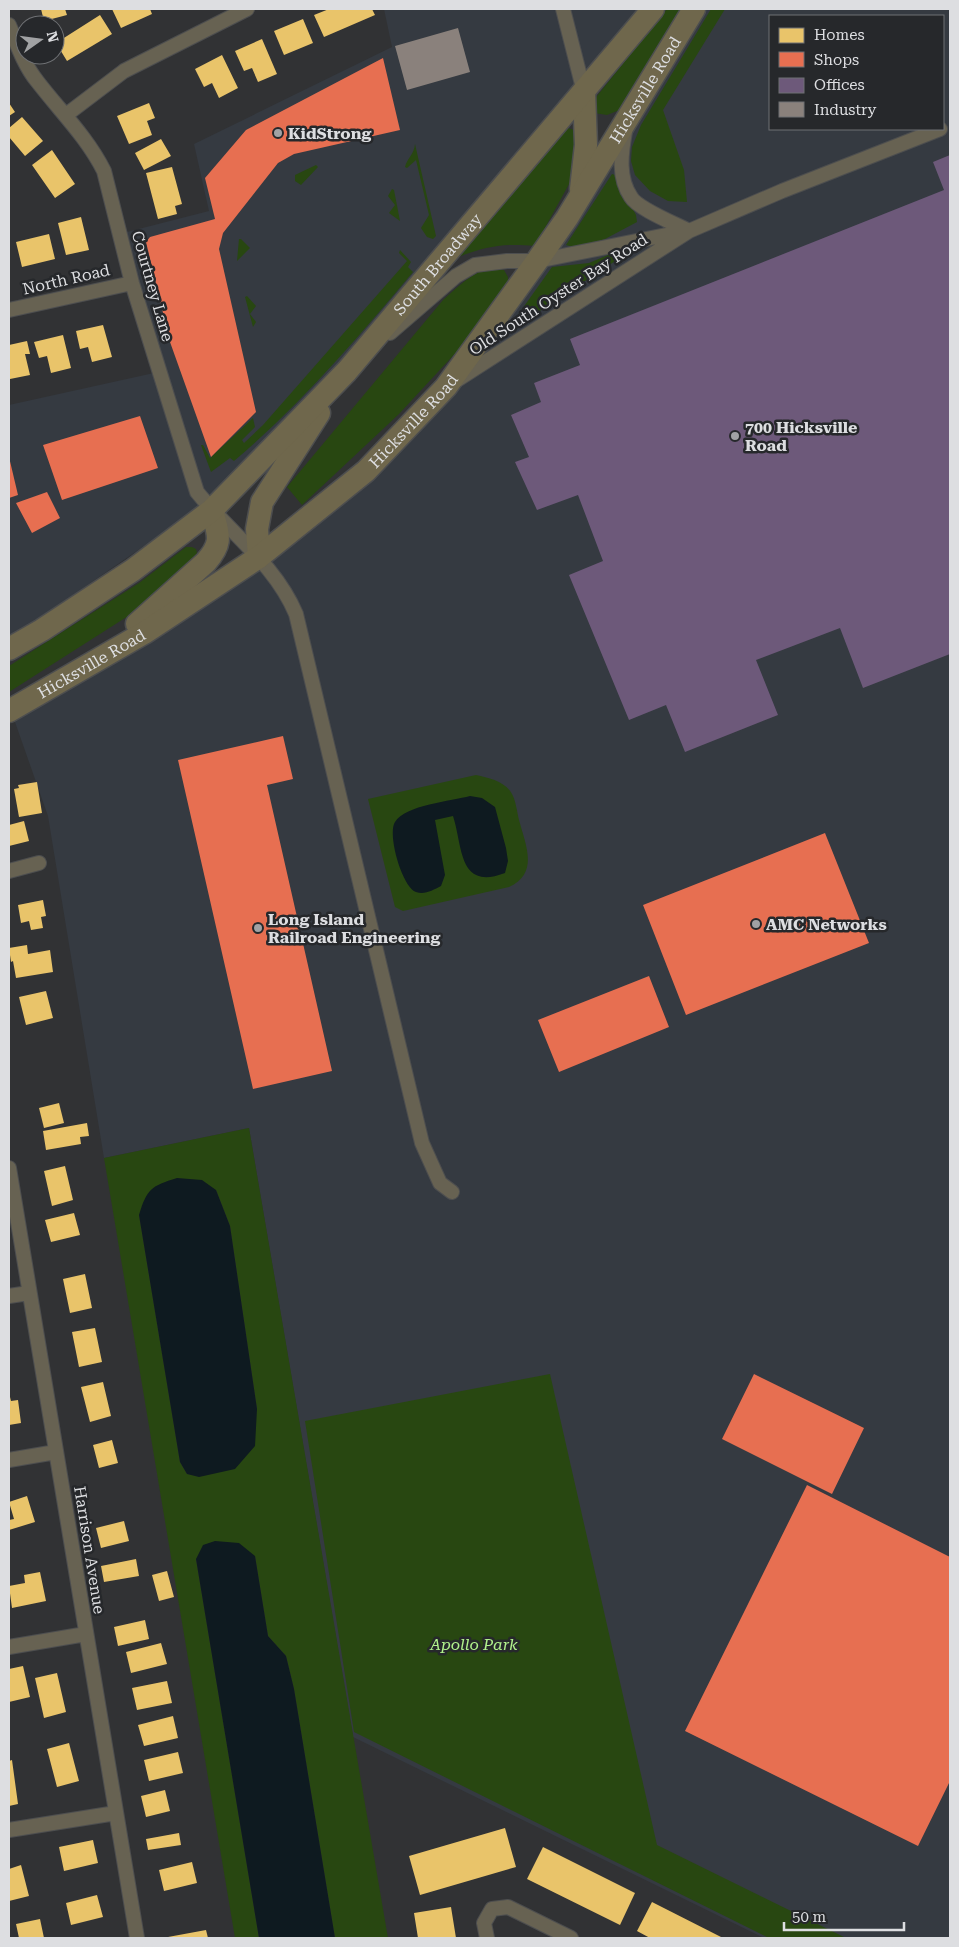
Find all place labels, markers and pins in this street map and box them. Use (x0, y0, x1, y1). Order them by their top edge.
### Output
place label: KidStrong (288, 124, 371, 143)
marker: KidStrong (272, 127, 284, 139)
place label: 700 Hicksville Road (745, 418, 857, 455)
marker: 700 Hicksville Road (729, 430, 741, 442)
place label: Long Island Railroad Engineering (268, 910, 440, 947)
place label: AMC Networks (766, 915, 887, 934)
marker: AMC Networks (750, 918, 762, 930)
marker: Long Island Railroad Engineering (252, 922, 264, 934)

